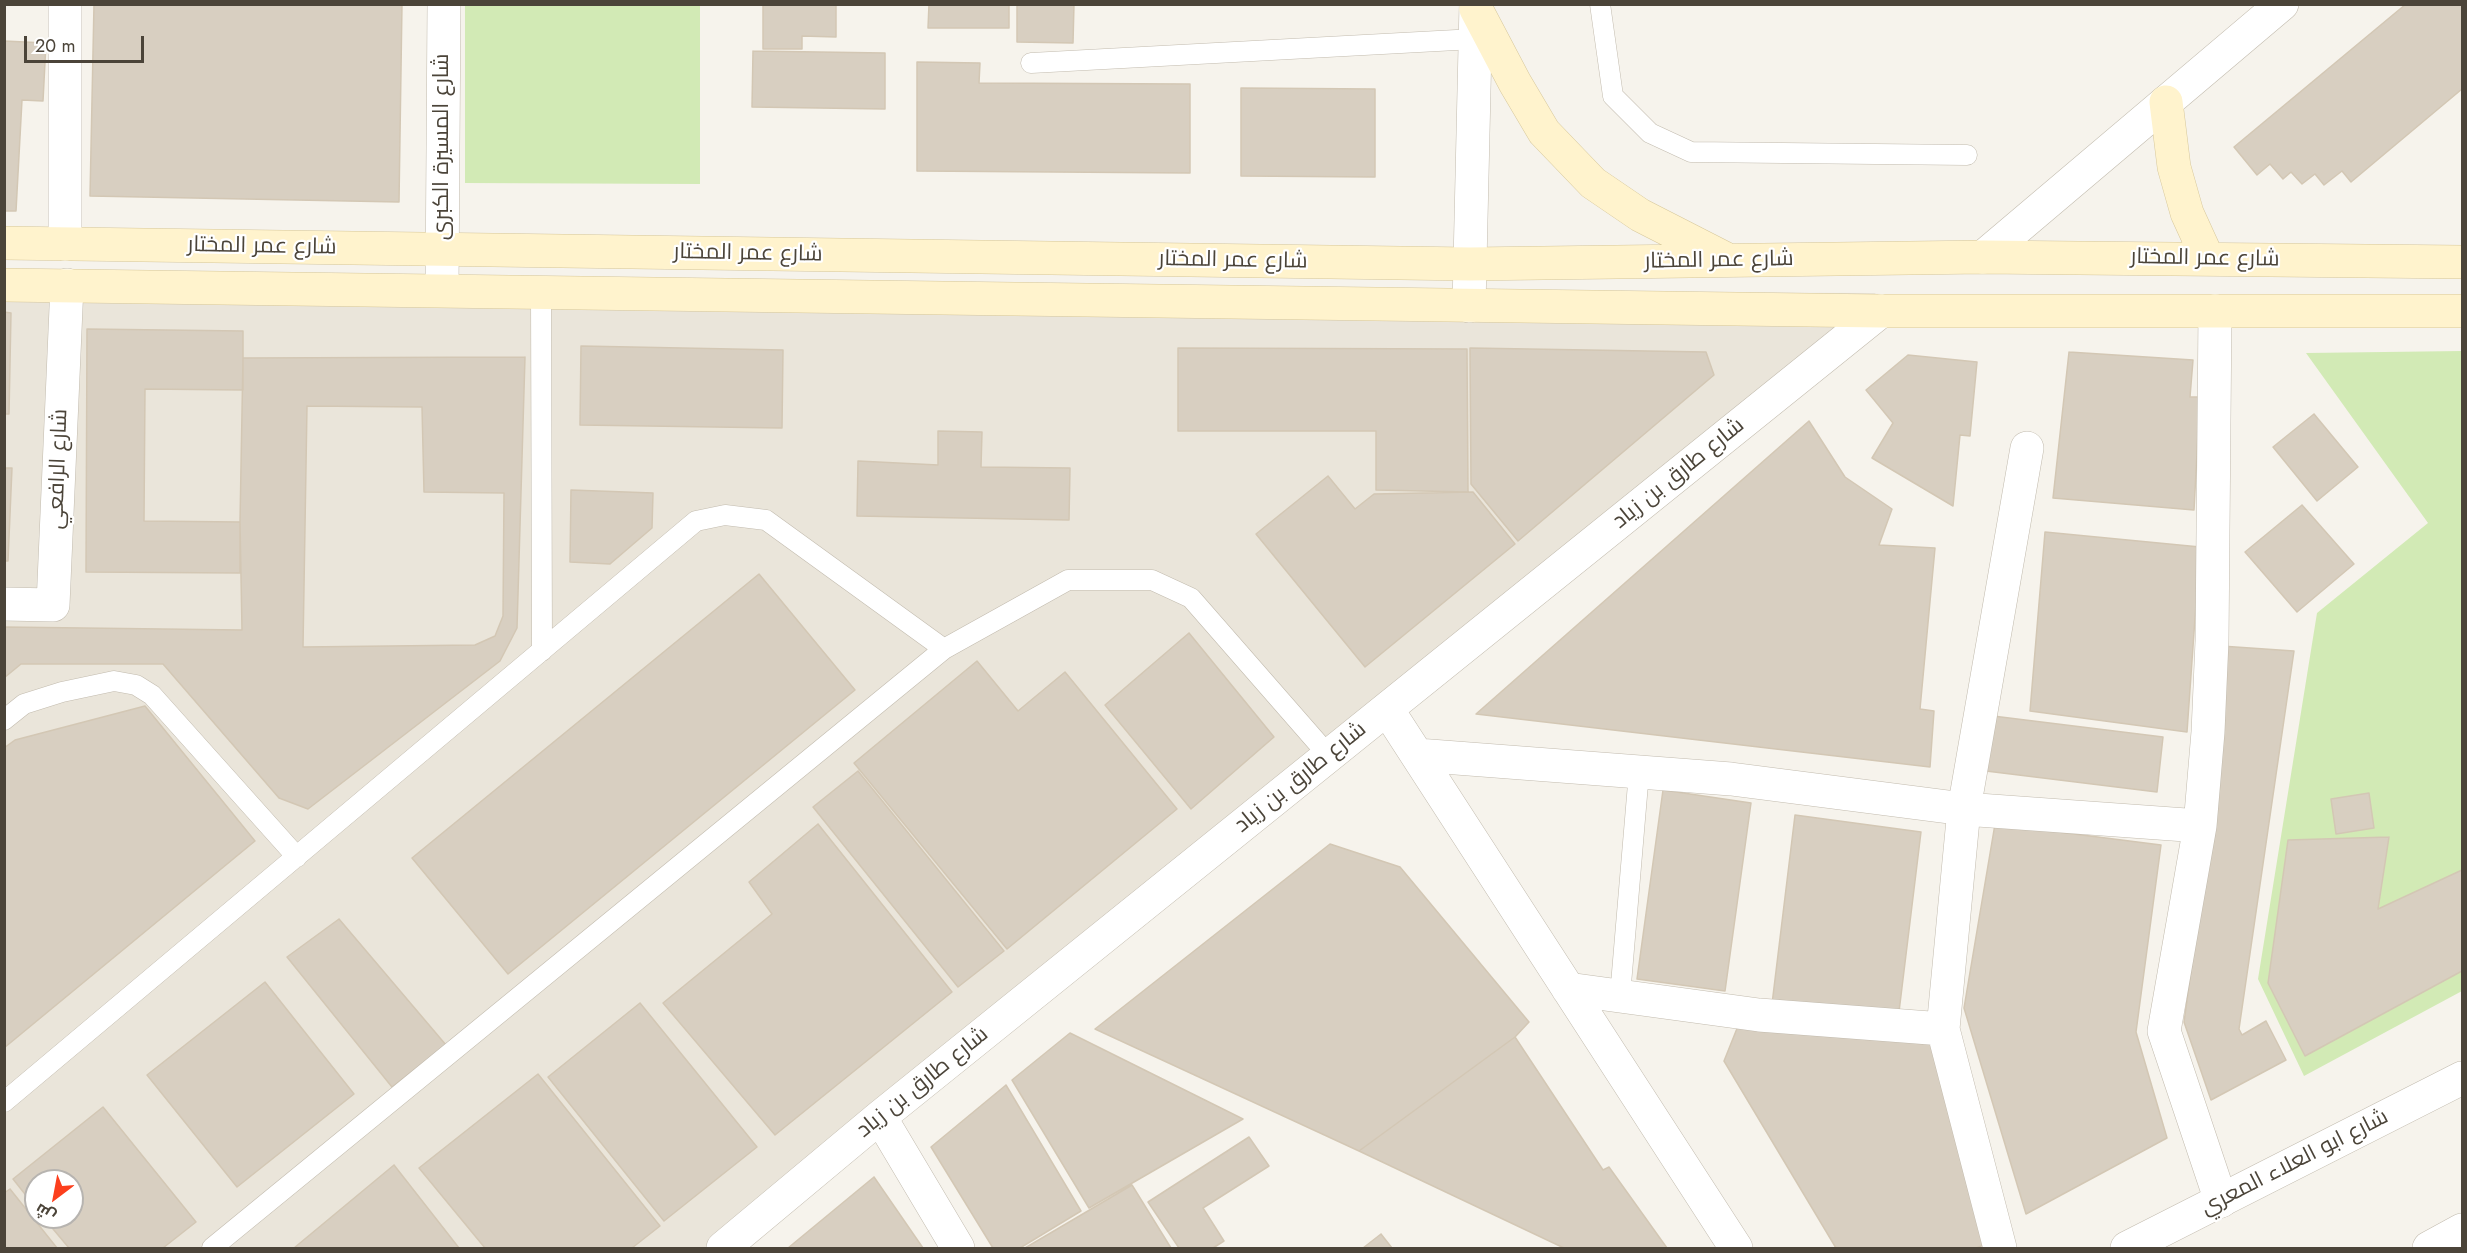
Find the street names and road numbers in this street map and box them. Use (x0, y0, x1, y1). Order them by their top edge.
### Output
street label: شارع المسيرة الكبرى (430, 54, 456, 240)
street label: شارع عمر المختار (187, 233, 337, 261)
street label: شارع عمر المختار (673, 240, 823, 268)
street label: شارع عمر المختار (2130, 245, 2280, 273)
street label: شارع عمر المختار (1158, 247, 1308, 275)
street label: شارع عمر المختار (1644, 247, 1794, 275)
street label: شارع الرافعي (44, 408, 74, 530)
street label: شارع طارق بن زياد (1608, 413, 1750, 535)
street label: شارع طارق بن زياد (1230, 717, 1372, 839)
street label: شارع طارق بن زياد (852, 1022, 994, 1144)
street label: شارع ابو العلاء المعري (2197, 1104, 2393, 1222)

